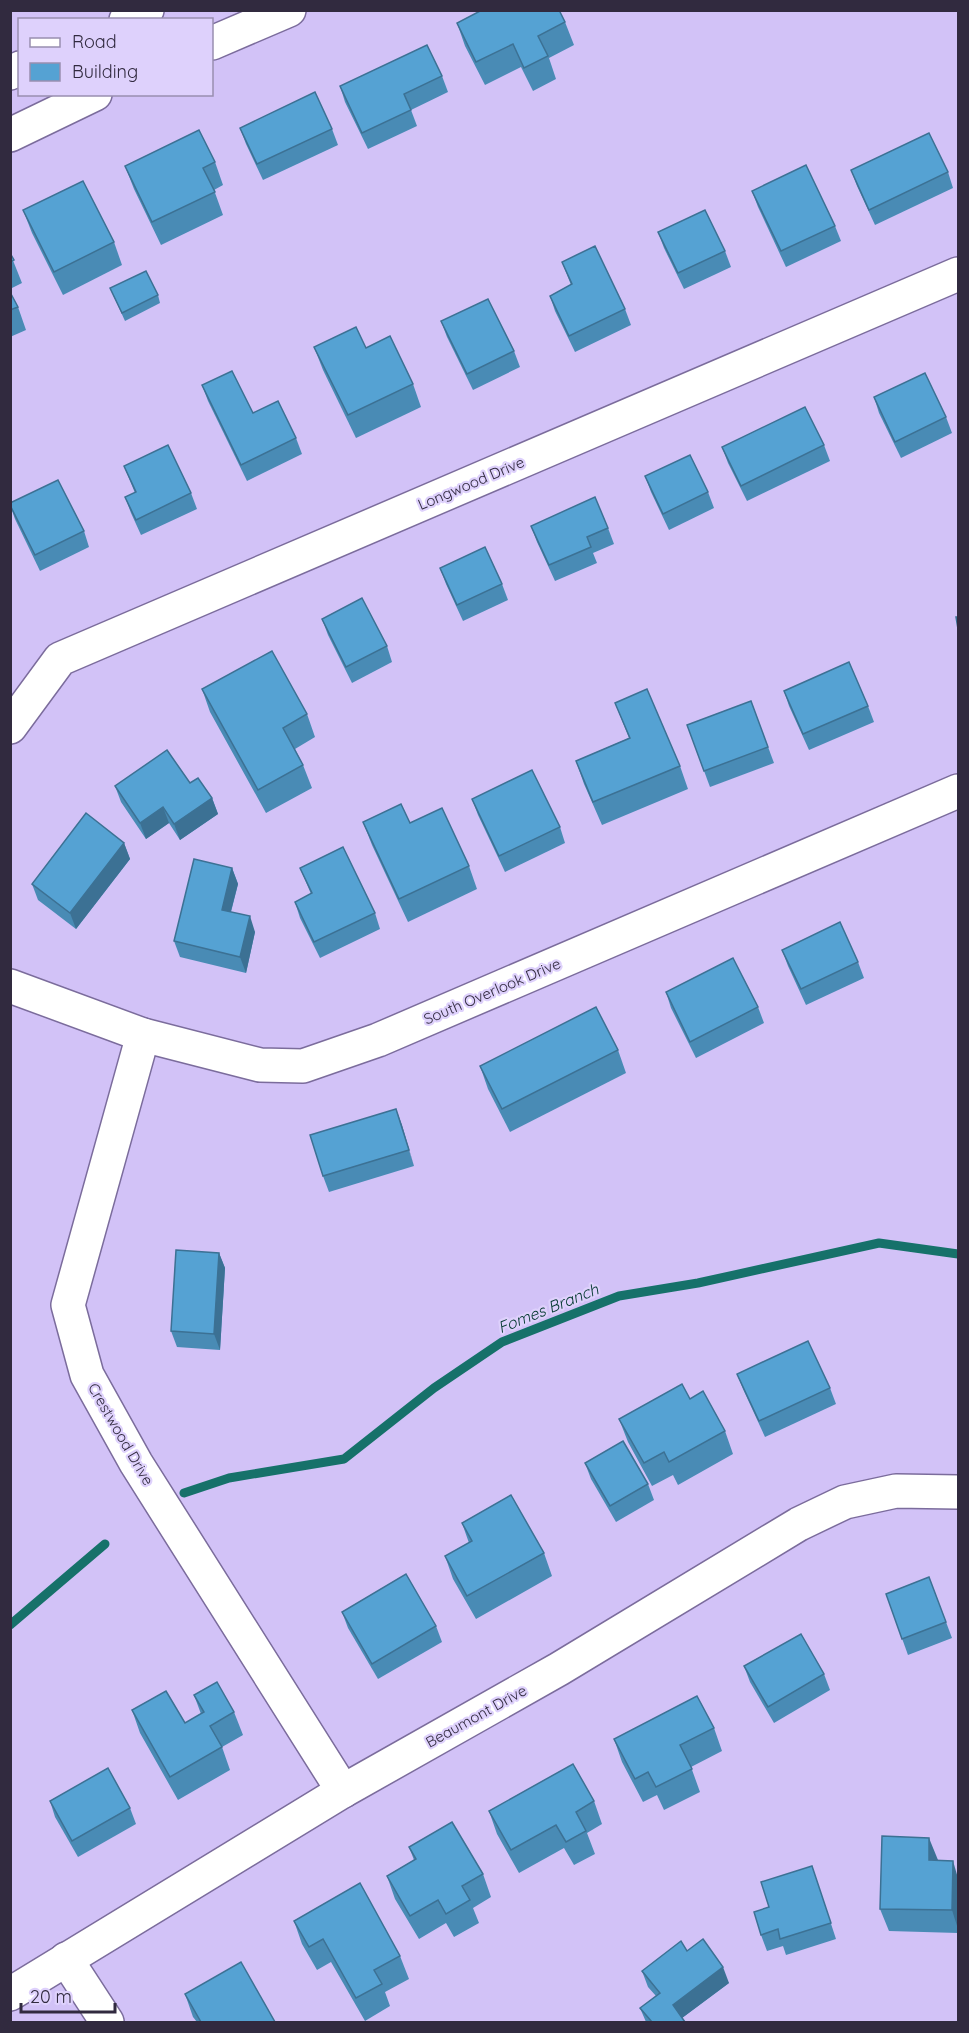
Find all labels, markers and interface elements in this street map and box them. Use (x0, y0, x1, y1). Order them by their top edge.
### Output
legend (18, 18, 213, 96)
text: Road (72, 30, 117, 53)
text: Building (72, 60, 138, 83)
street label: Longwood Drive (415, 452, 527, 514)
street label: South Overlook Drive (421, 954, 563, 1028)
water label: Fomes Branch (495, 1278, 602, 1337)
street label: Crestwood Drive (84, 1379, 158, 1489)
street label: Beaumont Drive (422, 1680, 530, 1752)
scale bar (21, 1976, 116, 2014)
text: 20 m (30, 1985, 72, 2008)

